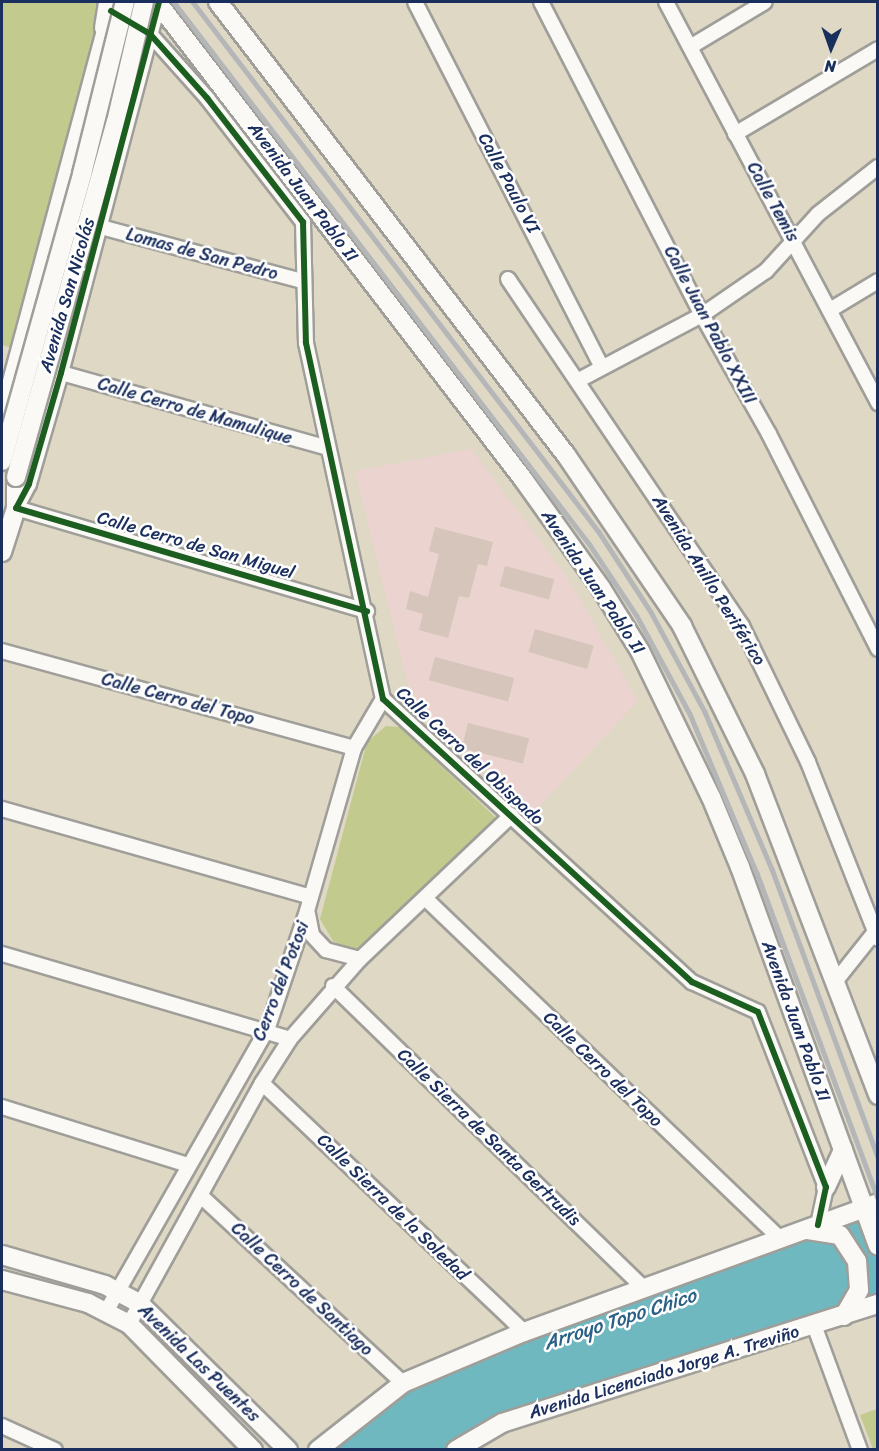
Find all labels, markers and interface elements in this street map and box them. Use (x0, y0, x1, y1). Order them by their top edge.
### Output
north arrow (801, 18, 861, 78)
text: N (824, 52, 836, 81)
street label: Avenida Juan Pablo II (243, 118, 363, 266)
street label: Calle Paulo VI (474, 129, 544, 237)
street label: Calle Temis (742, 158, 804, 246)
street label: Avenida San Nicolás (35, 216, 99, 374)
street label: Lomas de San Pedro (123, 223, 281, 285)
street label: Calle Juan Pablo XXIII (659, 242, 761, 408)
street label: Calle Cerro de Mamulique (95, 373, 295, 449)
street label: Avenida Anillo Periférico (647, 490, 771, 670)
street label: Avenida Juan Pablo II (536, 505, 650, 659)
street label: Calle Cerro de San Miguel (95, 507, 297, 583)
street label: Calle Cerro del Topo (99, 668, 257, 730)
street label: Calle Cerro del Obispado (392, 682, 548, 830)
street label: Cerro del Potosi (248, 917, 314, 1045)
street label: Avenida Juan Pablo II (757, 937, 835, 1105)
street label: Calle Cerro del Topo (539, 1006, 667, 1132)
street label: Calle Sierra de Santa Gertrudis (392, 1043, 586, 1231)
street label: Calle Sierra de la Soledad (312, 1129, 474, 1285)
street label: Calle Cerro de Santiago (226, 1217, 378, 1361)
water label: Arroyo Topo Chico (541, 1283, 699, 1355)
street label: Avenida Las Puentes (134, 1299, 264, 1427)
street label: Avenida Licenciado Jorge A. Treviño (526, 1320, 802, 1424)

